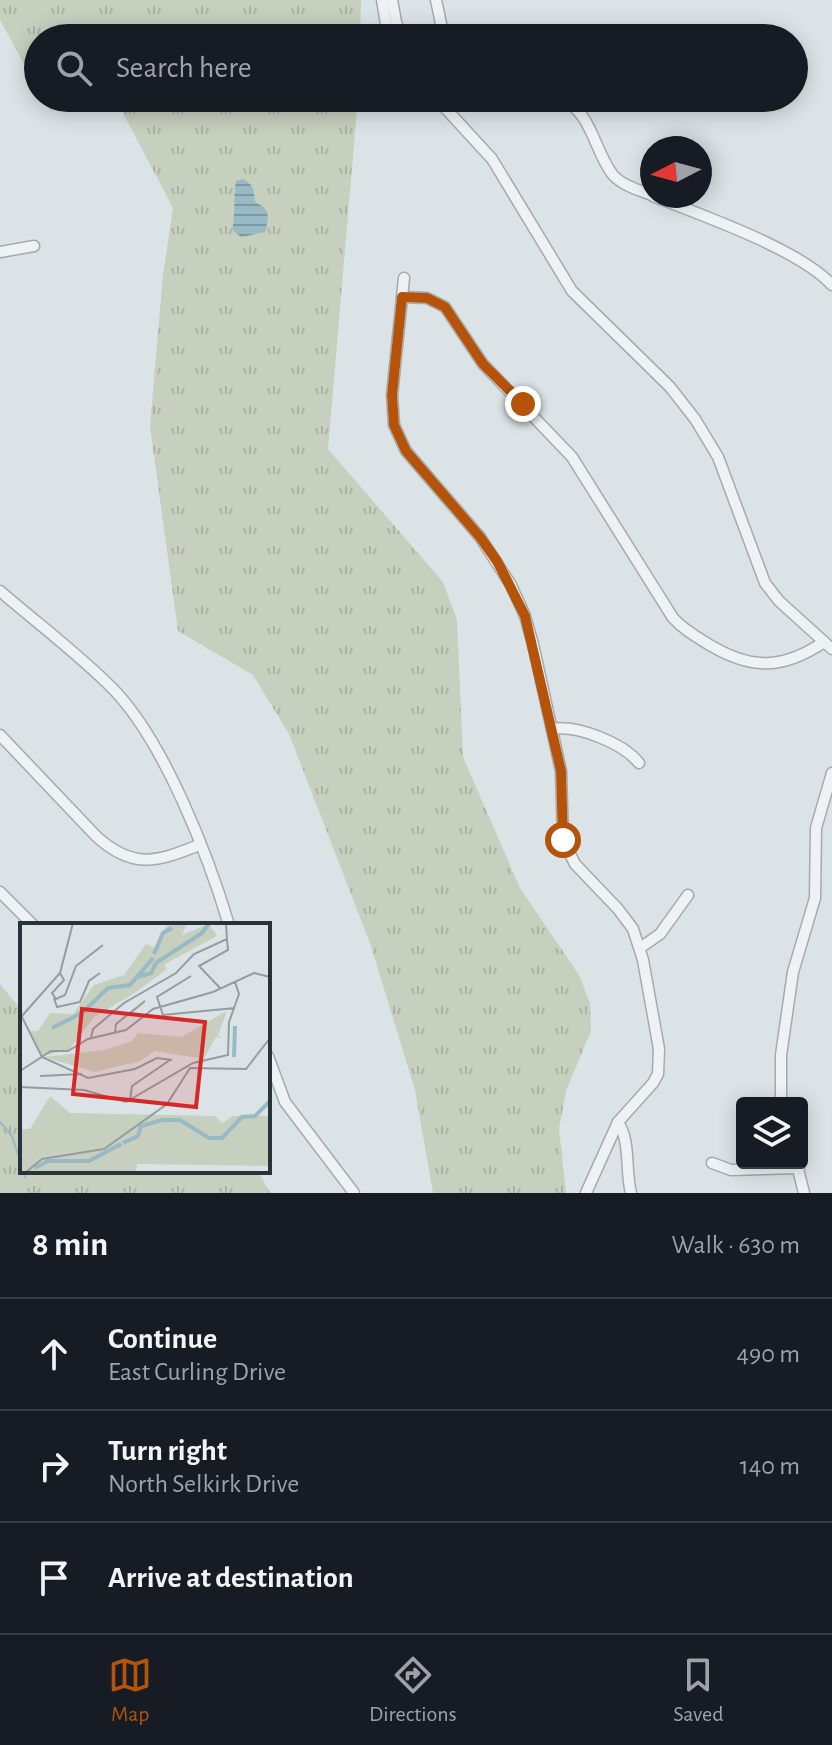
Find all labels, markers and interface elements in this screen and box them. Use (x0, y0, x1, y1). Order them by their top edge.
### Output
search box (24, 24, 808, 112)
icon: search (52, 46, 96, 90)
text: Search here (116, 53, 252, 83)
north arrow (640, 136, 712, 208)
route end (505, 386, 541, 422)
route start (545, 822, 581, 858)
inset map (20, 923, 270, 1173)
map controls (736, 1097, 808, 1169)
button: layers (736, 1097, 808, 1169)
text: 8 min (32, 1228, 108, 1262)
text: Walk · 630 m (672, 1232, 800, 1258)
text: Continue (108, 1324, 217, 1354)
icon: ahead (32, 1332, 76, 1376)
text: 490 m (736, 1341, 800, 1367)
text: East Curling Drive (108, 1359, 286, 1385)
text: Turn right (108, 1436, 227, 1466)
icon: right (32, 1444, 76, 1488)
text: 140 m (740, 1453, 800, 1479)
text: North Selkirk Drive (108, 1471, 299, 1497)
icon: arrive (32, 1556, 76, 1600)
text: Arrive at destination (108, 1563, 354, 1593)
tab: Map (108, 1653, 152, 1727)
tab: Directions (369, 1653, 457, 1727)
tab: Saved (673, 1653, 724, 1727)

